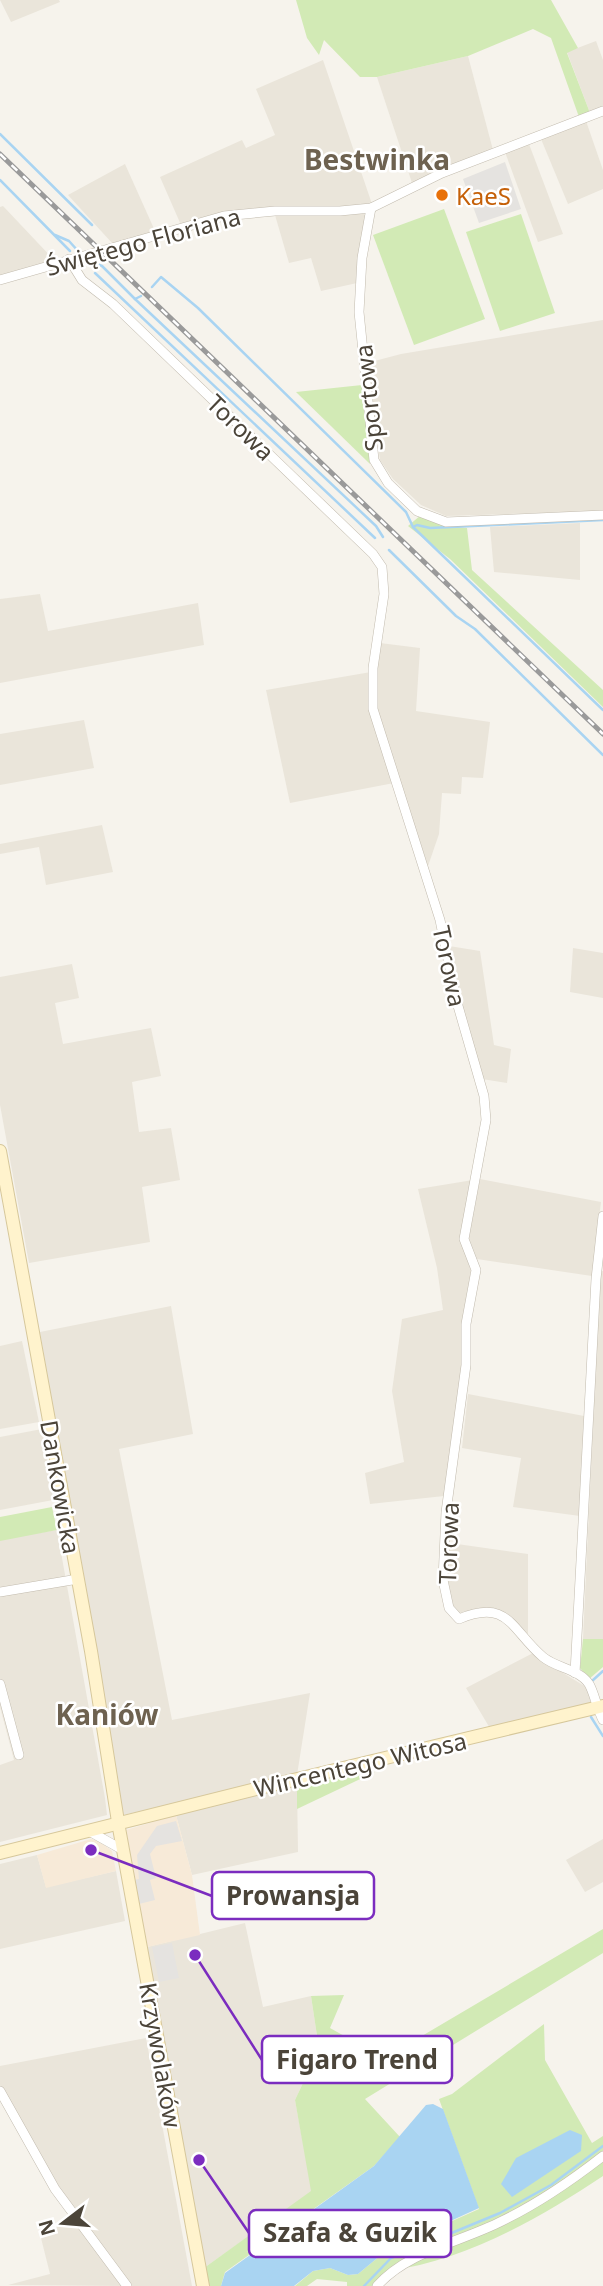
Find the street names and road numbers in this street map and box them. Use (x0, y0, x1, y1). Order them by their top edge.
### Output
street label: Świętego Floriana (42, 199, 244, 283)
street label: Sportowa (346, 343, 390, 453)
street label: Torowa (200, 387, 282, 467)
street label: Torowa (425, 922, 475, 1010)
street label: Dankowicka (33, 1417, 89, 1557)
street label: Torowa (430, 1501, 466, 1585)
street label: Wincentego Witosa (250, 1723, 470, 1805)
street label: Krzywolaków (132, 1980, 190, 2130)

